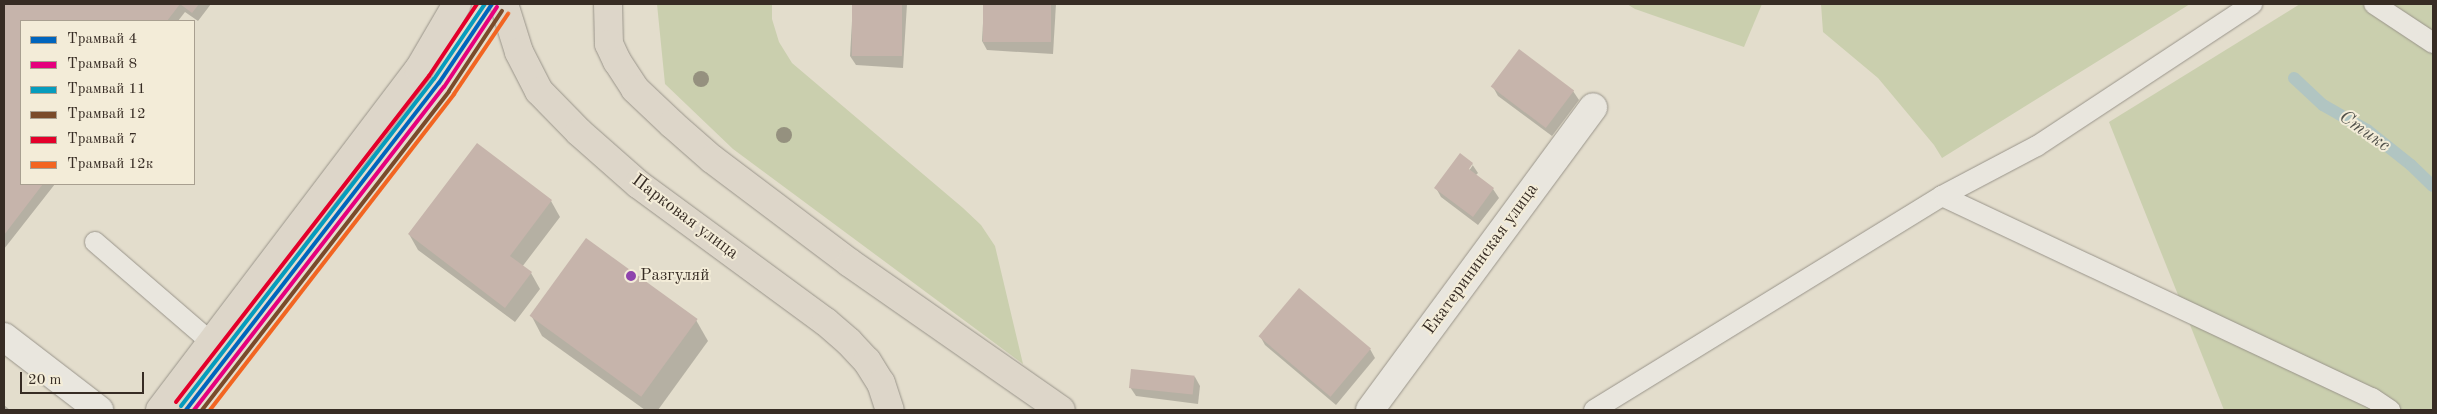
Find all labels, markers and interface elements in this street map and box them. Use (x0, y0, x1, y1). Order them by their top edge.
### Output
legend (20, 20, 195, 185)
text: Трамвай 4 (67, 32, 137, 47)
text: Трамвай 8 (67, 57, 137, 72)
text: Трамвай 11 (67, 82, 146, 97)
water label: Стикс (2334, 106, 2394, 158)
text: Трамвай 12 (67, 107, 146, 122)
text: Трамвай 7 (67, 132, 137, 147)
text: Трамвай 12к (67, 157, 153, 172)
street label: Парковая улица (627, 170, 743, 264)
street label: Екатерининская улица (1419, 179, 1543, 339)
place label: Разгуляй (640, 266, 709, 286)
marker: Разгуляй (626, 271, 636, 281)
scale bar (22, 362, 146, 394)
text: 20 m (28, 373, 62, 388)

